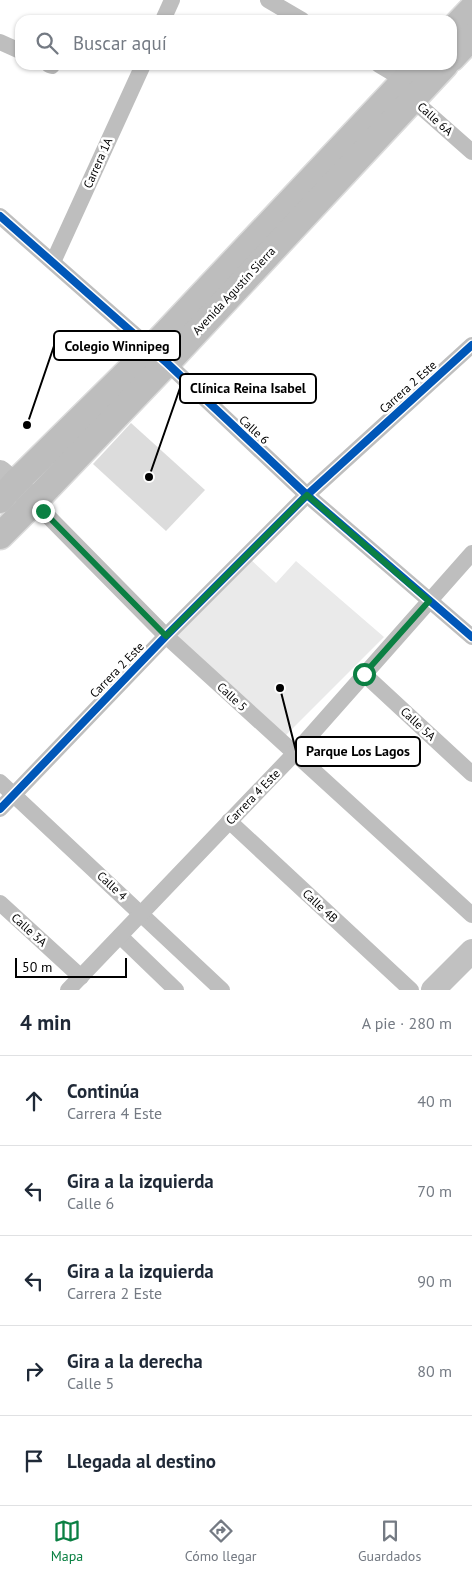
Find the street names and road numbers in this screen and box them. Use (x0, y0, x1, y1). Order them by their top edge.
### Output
street label: Calle 6A (415, 99, 456, 138)
street label: Carrera 1A (80, 135, 115, 190)
street label: Avenida Agustín Sierra (189, 243, 278, 338)
street label: Carrera 2 Este (376, 357, 439, 416)
street label: Calle 6 (236, 412, 272, 447)
street label: Carrera 2 Este (86, 639, 147, 701)
street label: Calle 5 (214, 679, 250, 714)
street label: Calle 5A (398, 704, 439, 744)
street label: Carrera 4 Este (222, 766, 283, 828)
street label: Calle 4 (94, 868, 131, 904)
street label: Calle 4B (300, 886, 341, 926)
street label: Calle 3A (9, 910, 50, 949)

